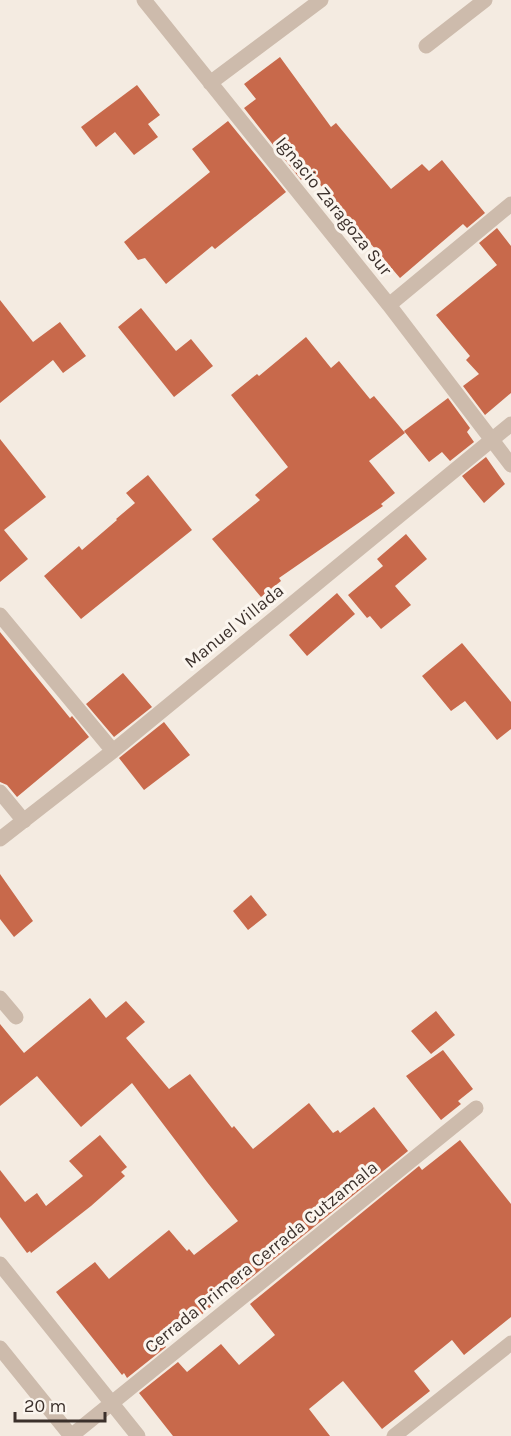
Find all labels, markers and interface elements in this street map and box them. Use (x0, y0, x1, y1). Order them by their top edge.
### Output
street label: Ignacio Zaragoza Sur (271, 132, 397, 280)
street label: Manuel Villada (180, 579, 288, 673)
street label: Cerrada Primera Cerrada Cutzamala (140, 1156, 382, 1358)
scale bar (15, 1385, 105, 1423)
text: 20 m (24, 1395, 66, 1417)

